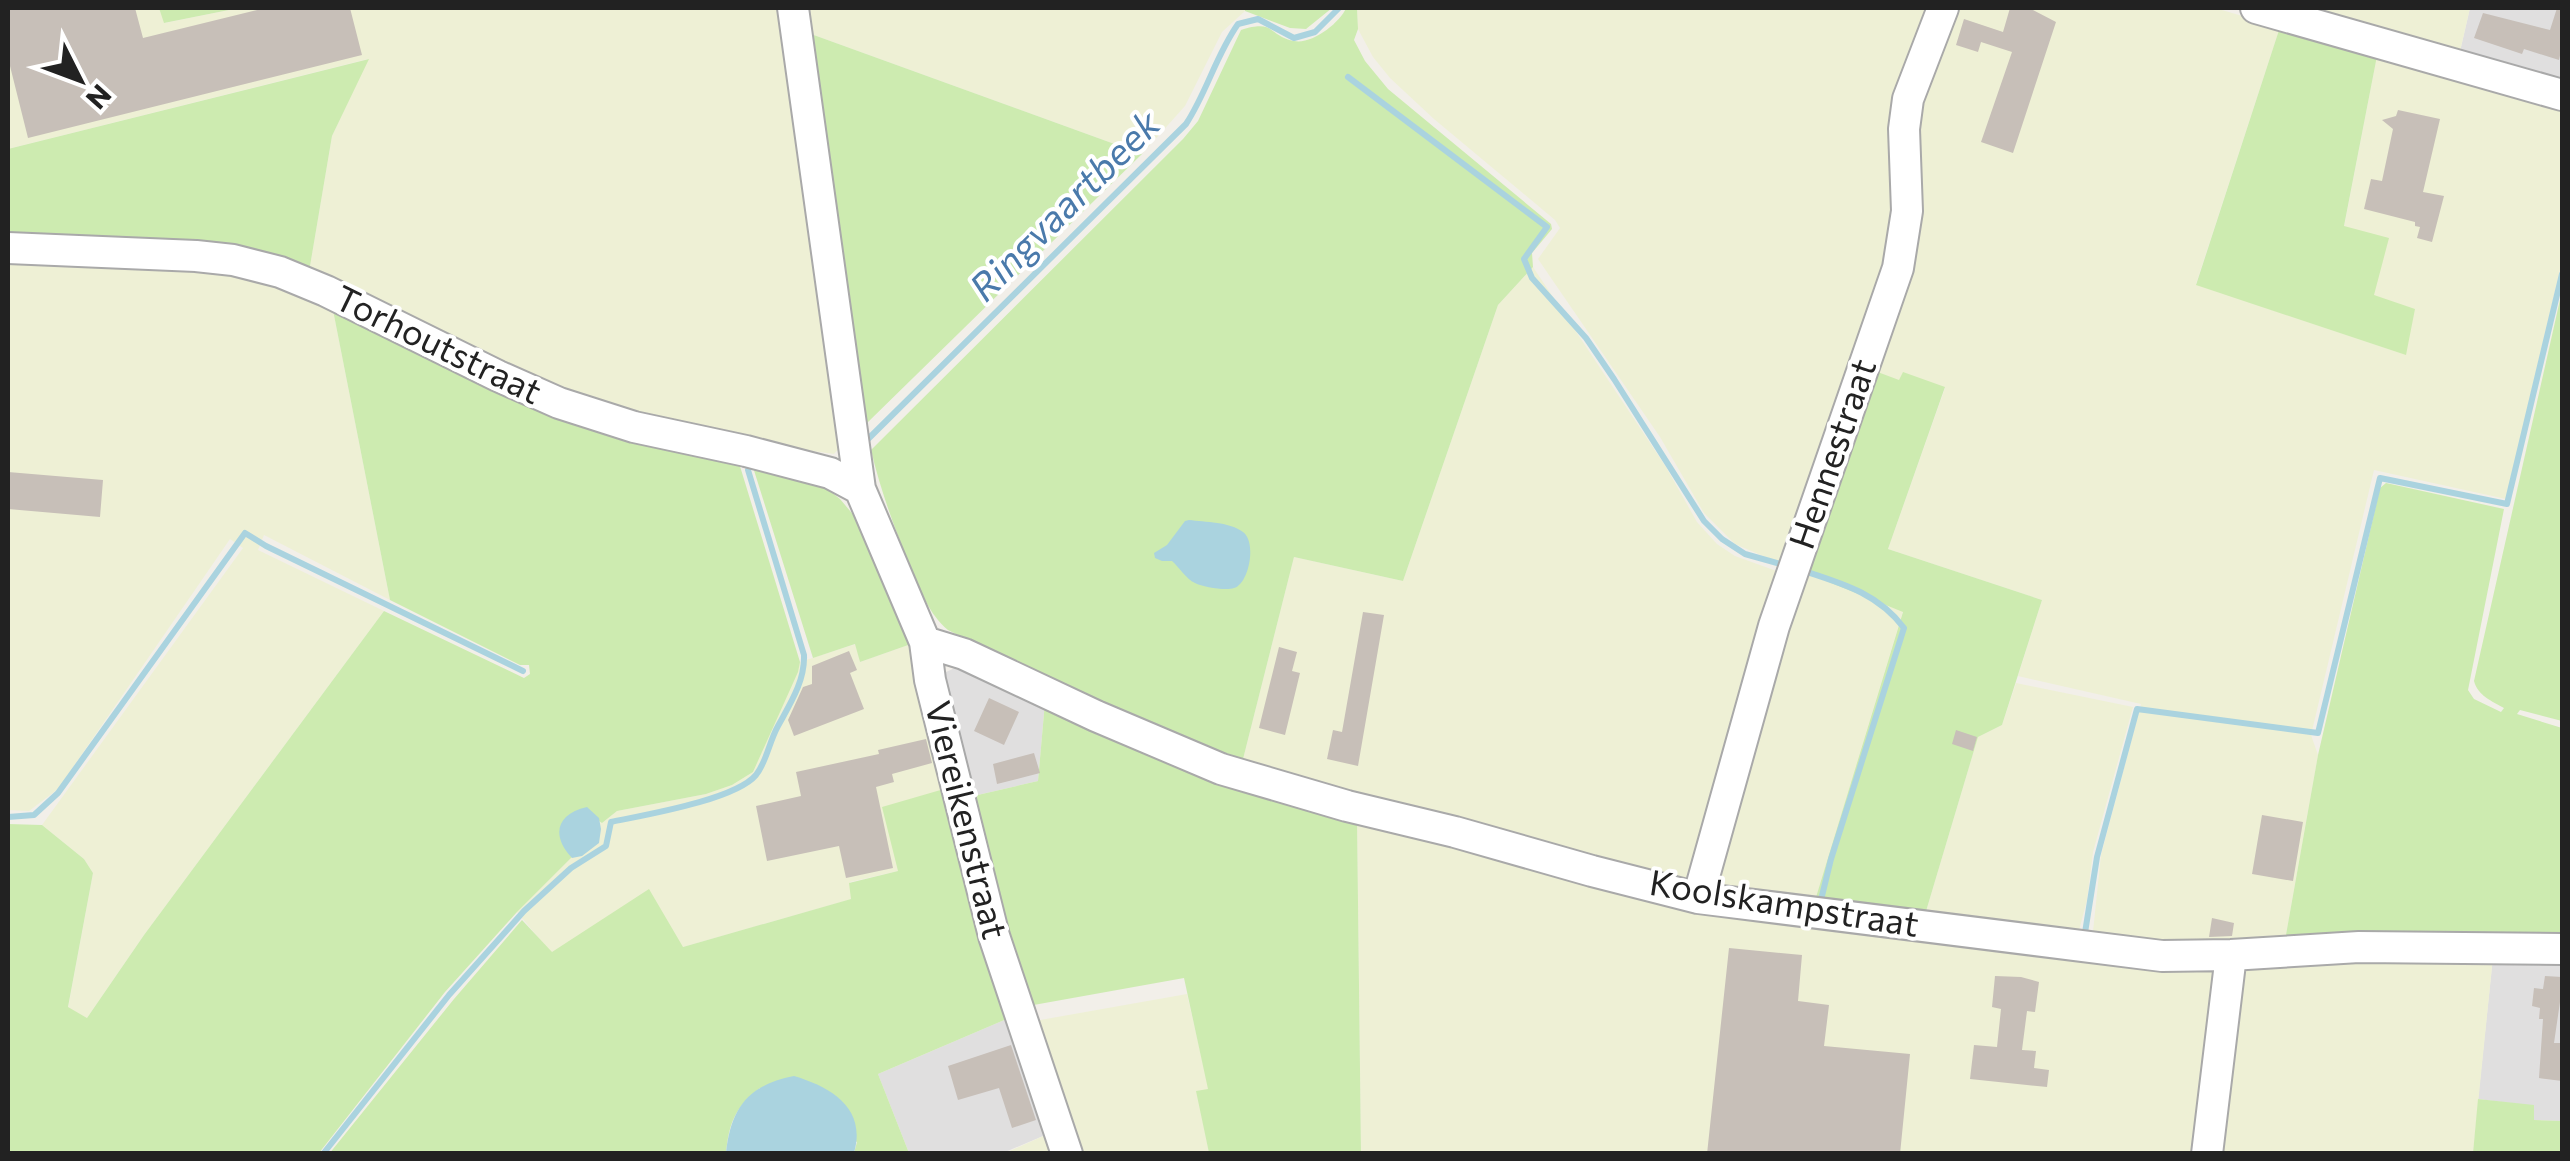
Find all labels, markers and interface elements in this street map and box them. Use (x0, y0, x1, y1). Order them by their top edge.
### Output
north arrow (30, 30, 130, 130)
text: N (80, 78, 119, 117)
water label: Ringvaartbeek (958, 98, 1169, 309)
street label: Torhoutstraat (329, 274, 549, 411)
street label: Hennestraat (1778, 353, 1883, 554)
street label: Viereikenstraat (918, 696, 1019, 943)
street label: Koolskampstraat (1647, 859, 1922, 944)

